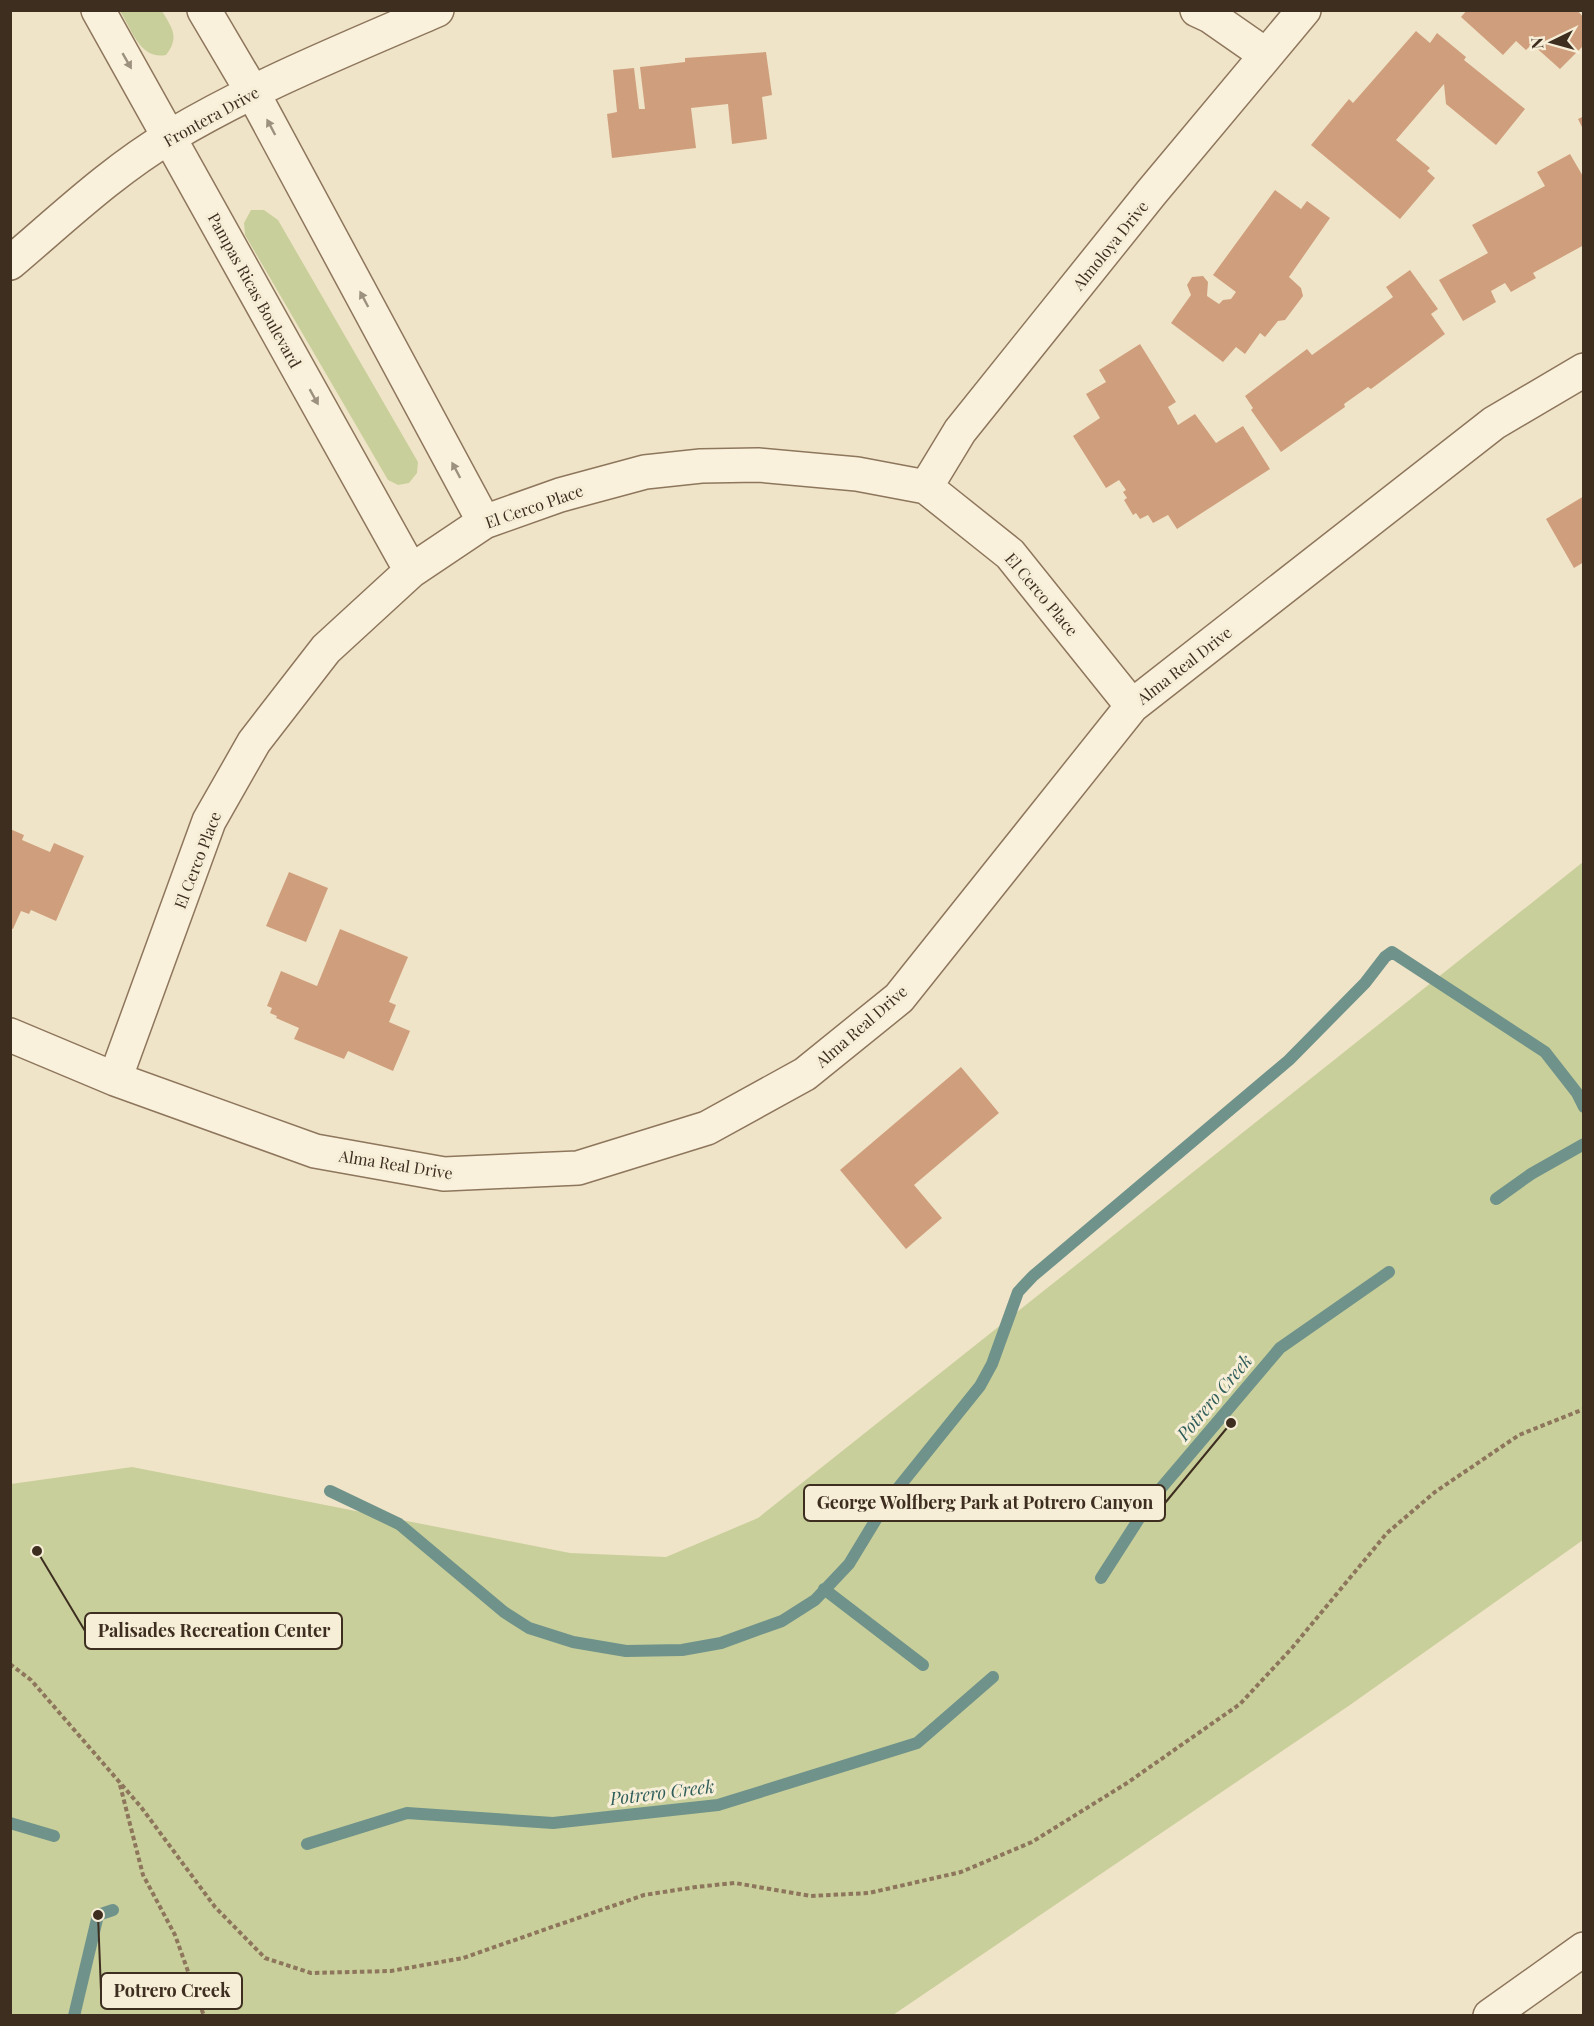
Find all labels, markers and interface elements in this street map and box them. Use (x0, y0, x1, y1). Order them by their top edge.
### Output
north arrow (1522, 12, 1582, 72)
text: N (1526, 36, 1548, 50)
one-way arrow (122, 53, 132, 70)
street label: Frontera Drive (160, 81, 262, 151)
one-way arrow (266, 118, 276, 135)
street label: Almoloya Drive (1067, 196, 1153, 295)
street label: Pampas Ricas Boulevard (204, 209, 306, 371)
one-way arrow (359, 290, 369, 307)
one-way arrow (309, 389, 320, 405)
one-way arrow (451, 462, 461, 479)
street label: El Cerco Place (482, 479, 586, 533)
street label: El Cerco Place (1001, 548, 1083, 640)
street label: Alma Real Drive (1132, 621, 1236, 709)
street label: El Cerco Place (169, 808, 225, 912)
street label: Alma Real Drive (810, 980, 911, 1072)
street label: Alma Real Drive (337, 1144, 454, 1183)
water label: Potrero Creek (1170, 1349, 1257, 1446)
callout: George Wolfberg Park at Potrero Canyon (804, 1485, 1165, 1521)
text: George Wolfberg Park at Potrero Canyon (817, 1490, 1153, 1514)
callout: Palisades Recreation Center (85, 1613, 342, 1649)
text: Palisades Recreation Center (98, 1618, 331, 1642)
water label: Potrero Creek (607, 1774, 716, 1810)
callout: Potrero Creek (101, 1973, 242, 2009)
text: Potrero Creek (114, 1978, 231, 2002)

